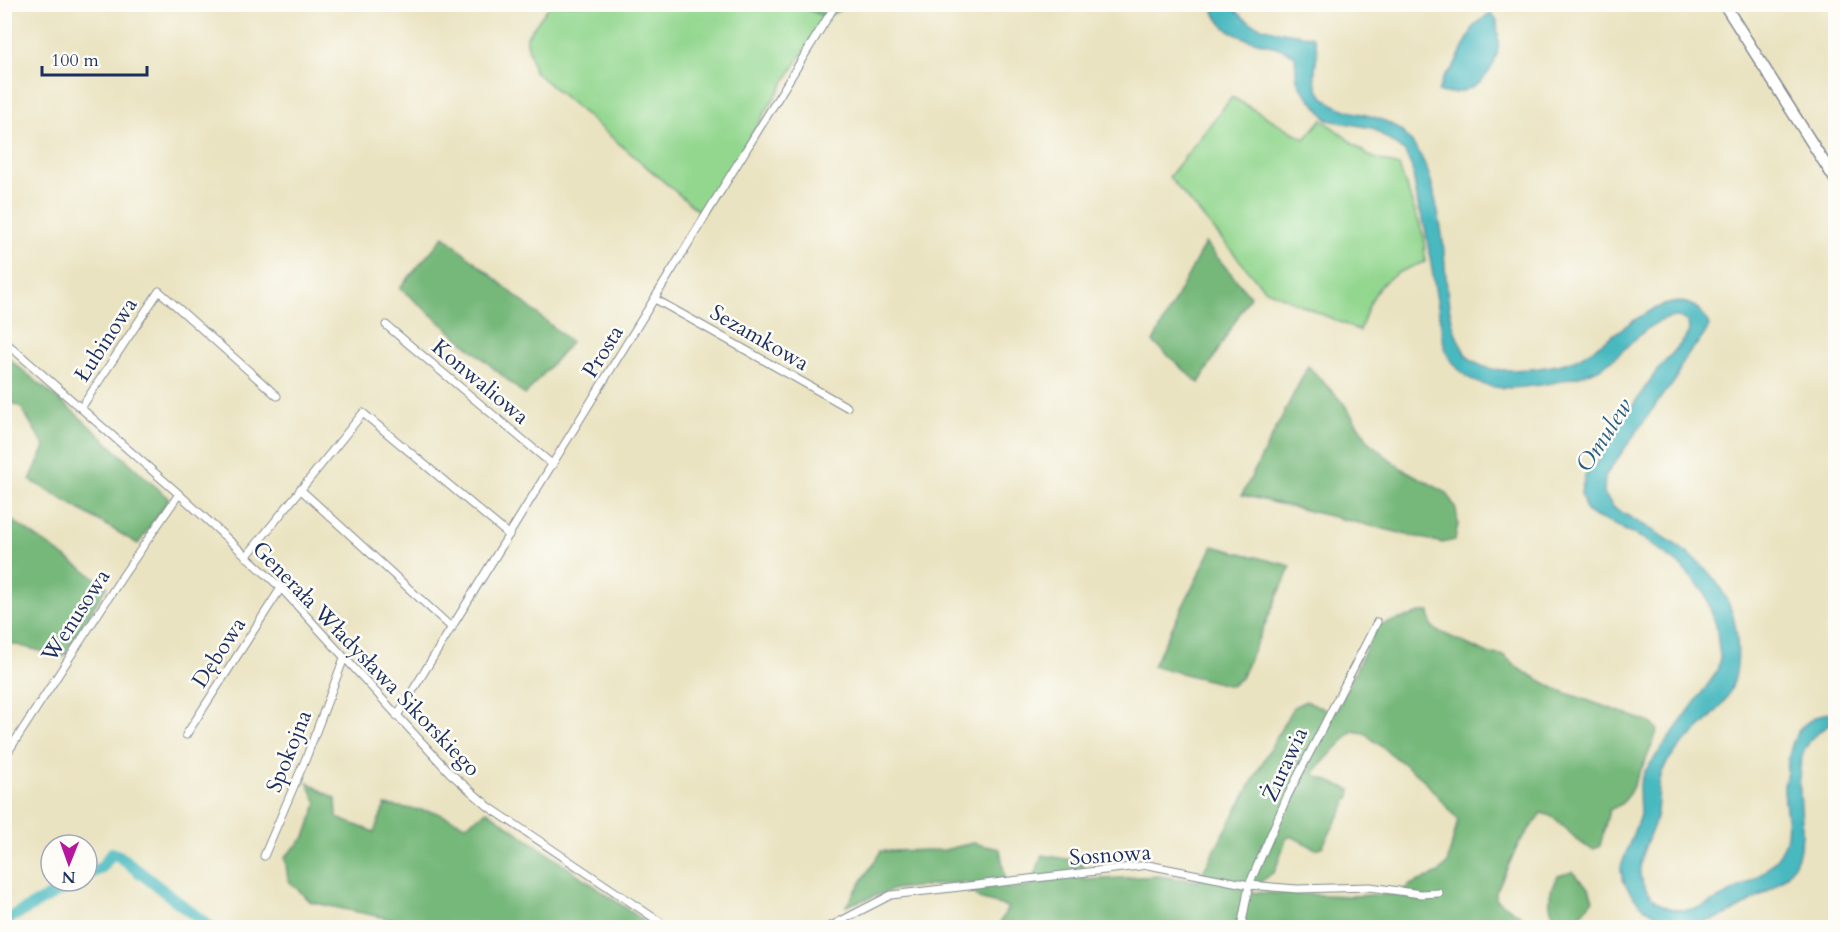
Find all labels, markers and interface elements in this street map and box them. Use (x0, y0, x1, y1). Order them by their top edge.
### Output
scale bar (42, 39, 147, 77)
text: 100 m (51, 48, 99, 73)
street label: Łubinowa (67, 291, 145, 388)
street label: Sezamkowa (704, 297, 815, 379)
street label: Prosta (575, 319, 631, 384)
street label: Konwaliowa (425, 332, 536, 432)
water label: Omulew (1568, 392, 1641, 479)
street label: Generała Władysława Sikorskiego (246, 534, 487, 783)
street label: Wenusowa (34, 563, 117, 669)
street label: Dębowa (185, 611, 253, 694)
street label: Spokojna (259, 705, 319, 797)
street label: Żurawia (1255, 722, 1315, 806)
north arrow (39, 833, 99, 893)
street label: Sosnowa (1068, 837, 1152, 873)
text: N (62, 866, 76, 888)

